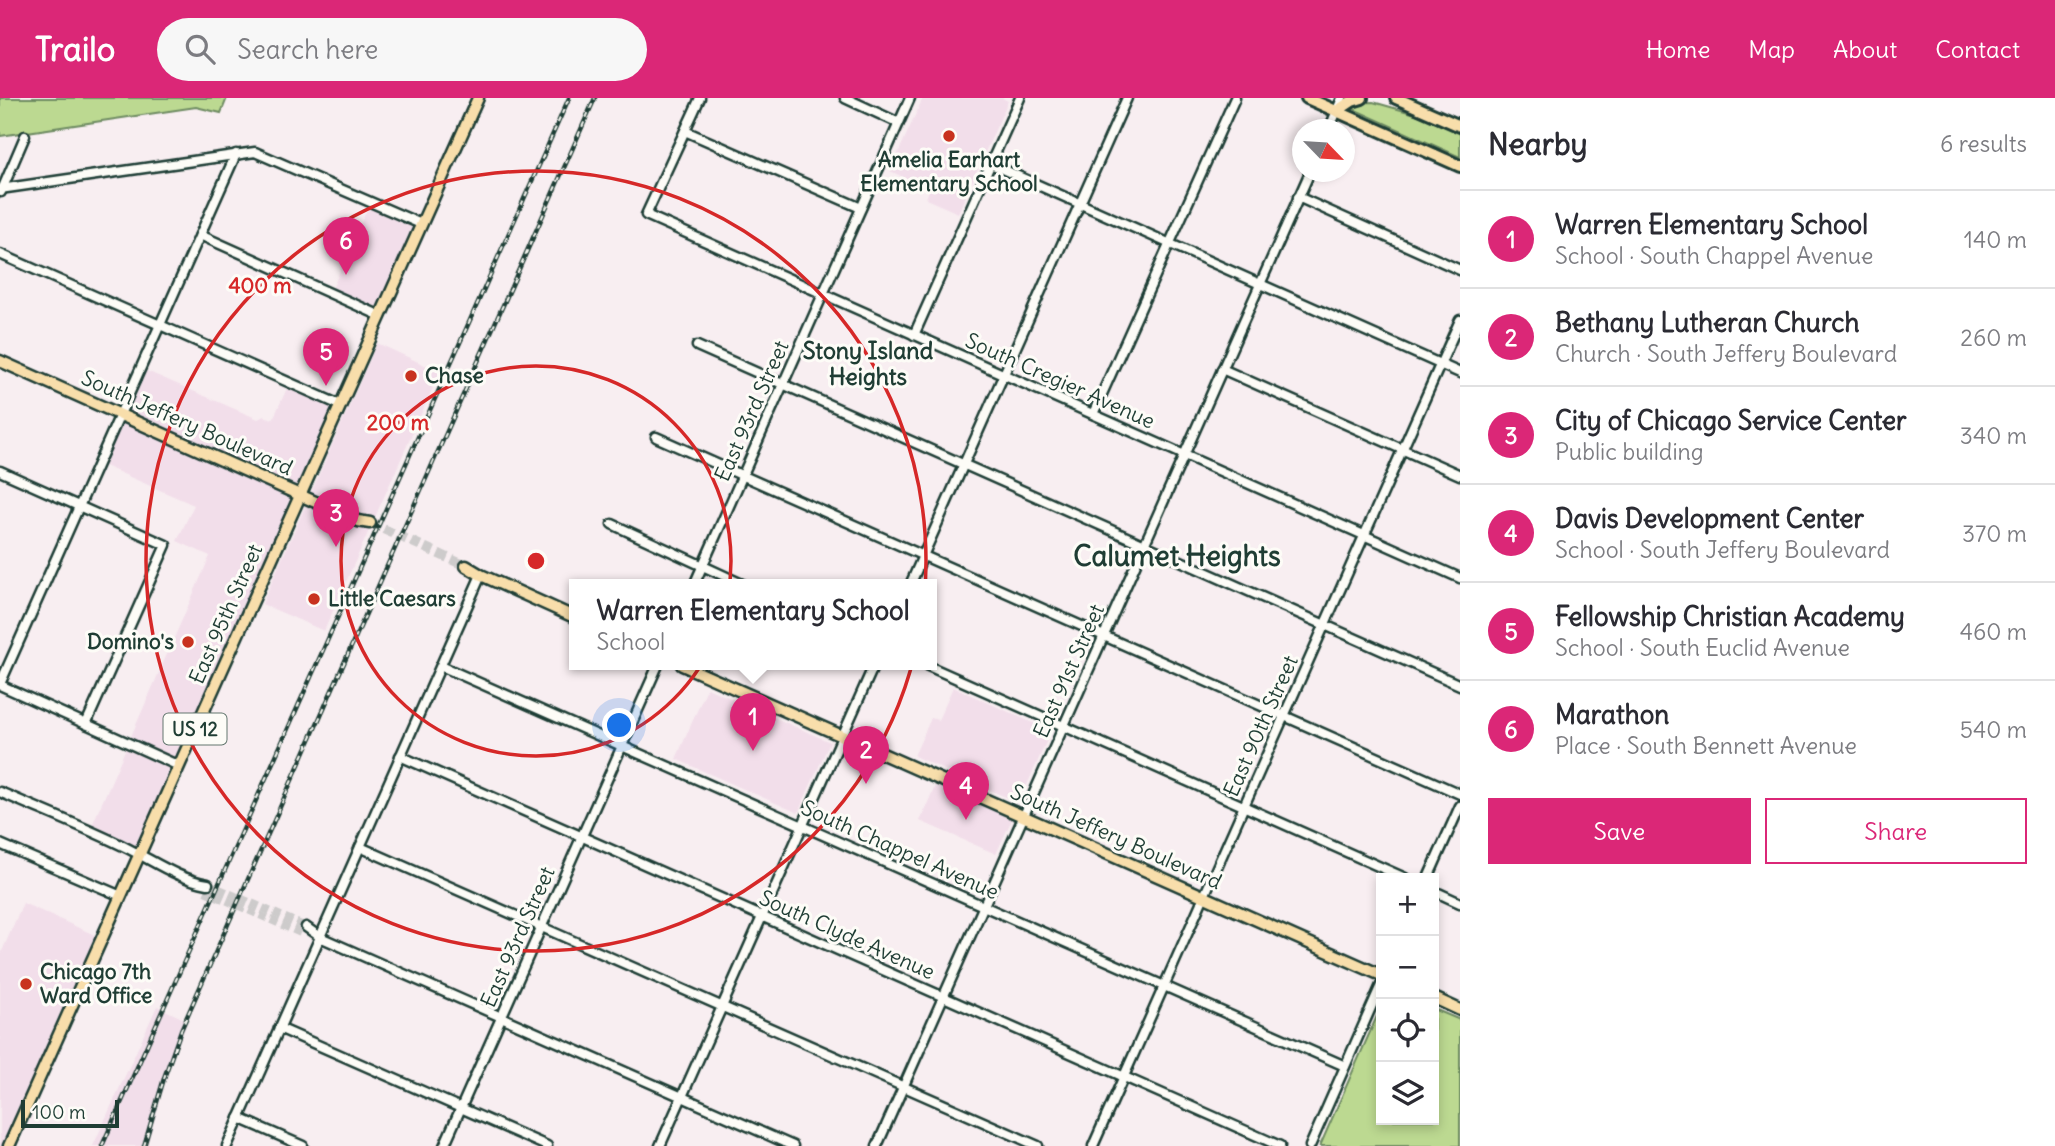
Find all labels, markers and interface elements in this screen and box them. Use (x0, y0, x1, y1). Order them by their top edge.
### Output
search box (157, 18, 647, 81)
text: Trailo (35, 28, 115, 70)
icon: search (181, 30, 219, 68)
text: Search here (237, 33, 378, 66)
text: Home (1646, 34, 1710, 64)
text: Map (1748, 34, 1795, 64)
text: About (1833, 34, 1897, 64)
text: Contact (1935, 34, 2020, 64)
north arrow (1292, 119, 1355, 182)
text: Nearby (1488, 125, 1588, 163)
marker: Amelia Earhart Elementary School (941, 128, 957, 144)
text: 6 results (1940, 129, 2027, 158)
place label: Amelia Earhart Elementary School (860, 146, 1038, 197)
text: Warren Elementary School (1555, 208, 1868, 241)
pin: 6 (323, 217, 369, 275)
text: 1 (1506, 225, 1516, 254)
text: 140 m (1964, 225, 2027, 254)
text: School · South Chappel Avenue (1555, 241, 1873, 270)
text: 400 m (228, 272, 292, 299)
text: Bethany Lutheran Church (1555, 306, 1860, 339)
text: 2 (1505, 323, 1517, 352)
text: 260 m (1960, 323, 2027, 352)
street label: South Cregier Avenue (961, 327, 1159, 434)
pin: 5 (303, 328, 349, 386)
street label: East 93rd Street (708, 336, 795, 485)
district label: Stony Island Heights (803, 336, 934, 391)
text: Church · South Jeffery Boulevard (1555, 339, 1897, 368)
place label: Chase (425, 362, 484, 389)
street label: South Jeffery Boulevard (77, 364, 297, 481)
marker: Chase (403, 368, 419, 384)
text: City of Chicago Service Center (1555, 404, 1907, 437)
text: 200 m (367, 409, 430, 436)
text: 3 (1504, 421, 1518, 450)
text: 340 m (1960, 421, 2027, 450)
text: Public building (1555, 437, 1704, 466)
pin: 3 (313, 489, 359, 547)
text: Davis Development Center (1555, 502, 1864, 535)
text: 4 (1504, 519, 1518, 548)
text: 370 m (1962, 519, 2027, 548)
text: School · South Jeffery Boulevard (1555, 535, 1890, 564)
district label: Calumet Heights (1073, 538, 1281, 574)
street label: East 95th Street (183, 540, 268, 688)
centre of rings (524, 549, 548, 573)
popup (569, 579, 937, 670)
place label: Little Caesars (328, 585, 456, 612)
marker: Little Caesars (306, 591, 322, 607)
text: Warren Elementary School (597, 594, 910, 627)
street label: East 91st Street (1027, 600, 1110, 742)
text: Fellowship Christian Academy (1555, 600, 1905, 633)
text: 5 (1504, 617, 1518, 646)
text: 460 m (1960, 617, 2027, 646)
text: School (597, 627, 665, 656)
place label: Domino's (87, 628, 174, 655)
text: School · South Euclid Avenue (1555, 633, 1850, 662)
marker: Domino's (180, 634, 196, 650)
street label: East 90th Street (1217, 651, 1304, 801)
pin: 1 (730, 693, 776, 751)
text: Marathon (1555, 698, 1669, 731)
your location (602, 708, 636, 742)
road number: US 12 (164, 714, 227, 744)
text: 6 (1504, 715, 1518, 744)
text: 540 m (1960, 715, 2027, 744)
pin: 2 (843, 726, 889, 784)
text: Place · South Bennett Avenue (1555, 731, 1857, 760)
pin: 4 (943, 762, 989, 820)
street label: South Jeffery Boulevard (1006, 778, 1226, 895)
street label: South Chappel Avenue (797, 794, 1003, 905)
button: Save (1488, 798, 1751, 864)
button: Share (1765, 798, 2027, 864)
street label: East 93rd Street (474, 862, 561, 1011)
map controls (1376, 873, 1439, 1125)
button: + (1376, 873, 1439, 936)
street label: South Clyde Avenue (755, 884, 939, 985)
button: − (1376, 936, 1439, 999)
place label: Chicago 7th Ward Office (40, 958, 152, 1009)
marker: Chicago 7th Ward Office (18, 976, 34, 992)
button: locate (1376, 999, 1439, 1062)
button: layers (1376, 1062, 1439, 1125)
scale bar (21, 1097, 119, 1129)
text: 100 m (32, 1100, 86, 1124)

